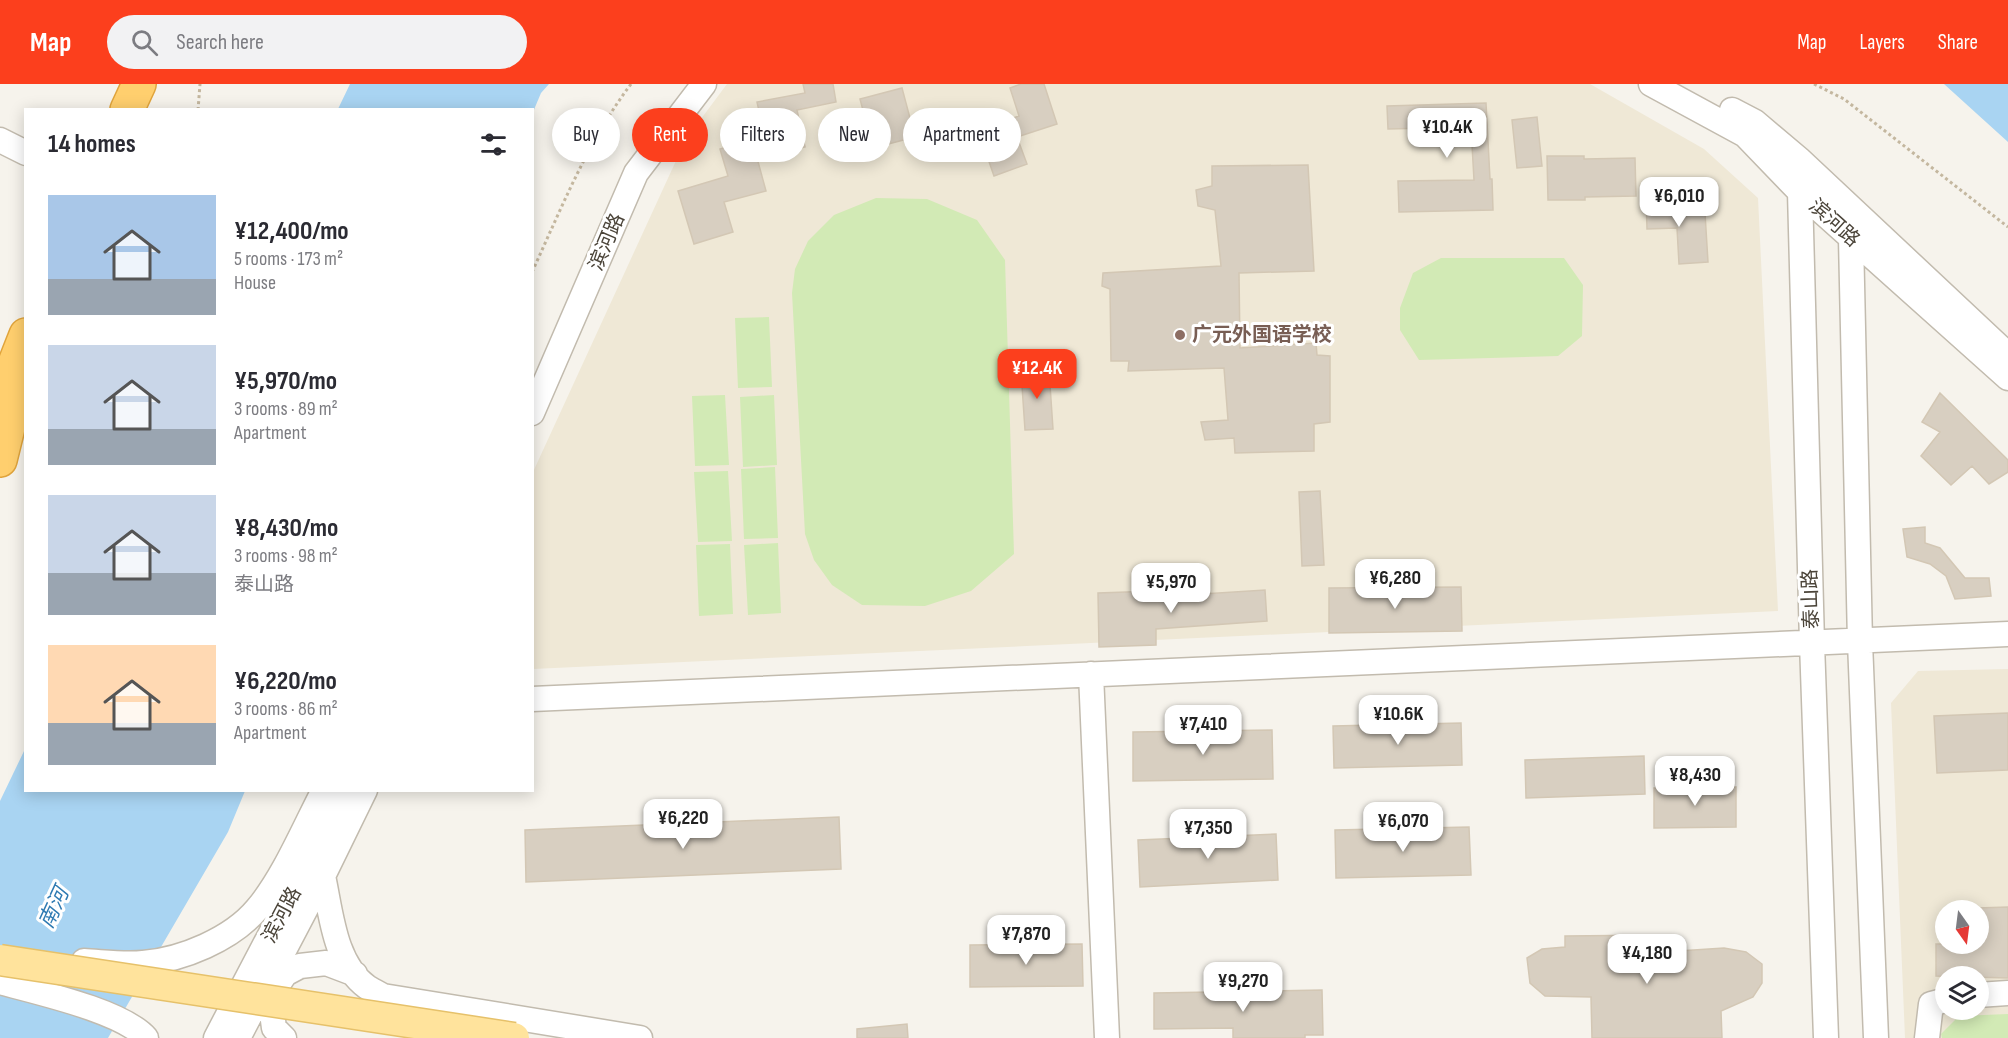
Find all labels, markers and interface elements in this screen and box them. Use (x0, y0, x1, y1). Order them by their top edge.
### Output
search box (107, 15, 527, 69)
text: Map (30, 26, 71, 59)
icon: search (128, 26, 161, 59)
text: Search here (176, 29, 264, 56)
text: Map (1797, 30, 1826, 55)
text: Layers (1859, 30, 1905, 55)
text: Share (1938, 30, 1978, 55)
chip: Buy (552, 108, 620, 162)
chip: Rent (632, 108, 708, 162)
chip: Filters (720, 108, 806, 162)
chip: New (818, 108, 891, 162)
chip: Apartment (903, 108, 1021, 162)
pin: ¥10.4K (1398, 108, 1496, 159)
text: ¥10.4K (1422, 115, 1473, 139)
icon: filters (477, 128, 510, 161)
text: 14 homes (48, 129, 136, 160)
pin: ¥6,010 (1630, 177, 1728, 228)
text: ¥6,010 (1654, 184, 1704, 208)
street label: 滨河路 (1804, 194, 1864, 252)
street label: 滨河路 (584, 210, 630, 274)
text: ¥12,400/mo (234, 216, 349, 247)
icon: home (96, 219, 168, 291)
text: 5 rooms · 173 m² (234, 247, 343, 271)
text: House (234, 271, 276, 295)
place label: 广元外国语学校 (1192, 323, 1332, 347)
marker: 广元外国语学校 (1173, 328, 1187, 342)
pin: ¥12.4K (988, 349, 1086, 400)
text: ¥12.4K (1012, 356, 1062, 380)
text: ¥5,970/mo (234, 366, 337, 397)
icon: home (96, 369, 168, 441)
text: 3 rooms · 89 m² (234, 397, 338, 421)
text: Apartment (234, 421, 307, 445)
text: ¥8,430/mo (234, 513, 338, 544)
icon: home (96, 519, 168, 591)
text: 3 rooms · 98 m² (234, 544, 338, 568)
pin: ¥6,280 (1346, 559, 1444, 610)
pin: ¥5,970 (1122, 563, 1220, 614)
text: ¥6,280 (1369, 566, 1421, 590)
street label: 泰山路 (1798, 569, 1824, 629)
text: ¥5,970 (1145, 570, 1197, 594)
text: 泰山路 (234, 573, 294, 597)
text: ¥6,220/mo (234, 666, 337, 697)
icon: home (96, 669, 168, 741)
pin: ¥10.6K (1349, 695, 1447, 746)
text: 3 rooms · 86 m² (234, 697, 338, 721)
text: ¥10.6K (1373, 702, 1423, 726)
pin: ¥7,410 (1154, 705, 1252, 756)
text: ¥7,410 (1179, 712, 1227, 736)
text: Apartment (234, 721, 307, 745)
pin: ¥8,430 (1646, 756, 1744, 807)
text: ¥8,430 (1669, 763, 1721, 787)
pin: ¥6,220 (634, 799, 732, 850)
pin: ¥6,070 (1354, 802, 1452, 853)
text: ¥6,220 (657, 806, 709, 830)
pin: ¥7,350 (1159, 809, 1257, 860)
text: ¥6,070 (1377, 809, 1429, 833)
text: ¥7,350 (1183, 816, 1233, 840)
water label: 南河 (34, 880, 76, 932)
street label: 滨河路 (257, 883, 307, 947)
north arrow (1935, 900, 1989, 954)
map controls (1935, 900, 1989, 1020)
pin: ¥7,870 (977, 915, 1075, 966)
text: ¥7,870 (1001, 922, 1051, 946)
pin: ¥4,180 (1598, 934, 1696, 985)
text: ¥4,180 (1622, 941, 1672, 965)
pin: ¥9,270 (1194, 962, 1292, 1013)
button: layers (1935, 966, 1989, 1020)
text: ¥9,270 (1217, 969, 1269, 993)

